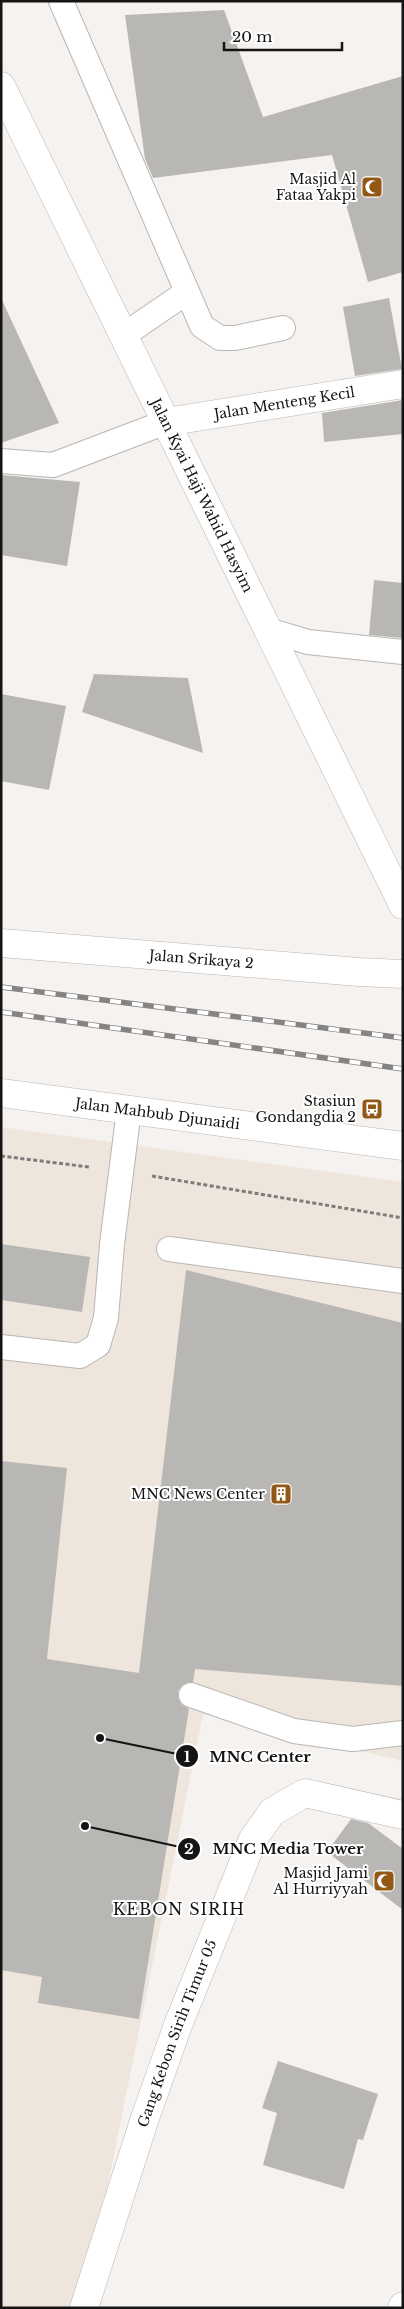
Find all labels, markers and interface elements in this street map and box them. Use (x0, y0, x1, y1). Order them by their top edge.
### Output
scale bar (224, 20, 342, 52)
text: 20 m (232, 27, 272, 46)
place label: Masjid Al Fataa Yakpi (276, 170, 356, 204)
mosque icon: Masjid Al Fataa Yakpi (360, 175, 384, 199)
street label: Jalan Menteng Kecil (211, 383, 357, 423)
street label: Jalan Kyai Haji Wahid Hasyim (146, 394, 257, 595)
street label: Jalan Srikaya 2 (147, 946, 254, 972)
place label: Stasiun Gondangdia 2 (255, 1092, 356, 1126)
street label: Jalan Mahbub Djunaidi (72, 1094, 241, 1133)
bus stop icon: Stasiun Gondangdia 2 (360, 1097, 384, 1121)
building icon: MNC News Center (269, 1482, 293, 1506)
place label: MNC News Center (131, 1485, 265, 1503)
callout: MNC Center (174, 1741, 321, 1771)
text: 1 (184, 1747, 191, 1766)
text: MNC Center (209, 1747, 311, 1766)
callout: MNC Media Tower (177, 1834, 373, 1864)
text: 2 (184, 1839, 194, 1858)
text: MNC Media Tower (212, 1839, 364, 1858)
place label: Masjid Jami Al Hurriyyah (272, 1864, 368, 1898)
mosque icon: Masjid Jami Al Hurriyyah (372, 1869, 396, 1893)
district label: KEBON SIRIH (113, 1899, 245, 1919)
street label: Gang Kebon Sirih Timur 05 (134, 1937, 221, 2130)

